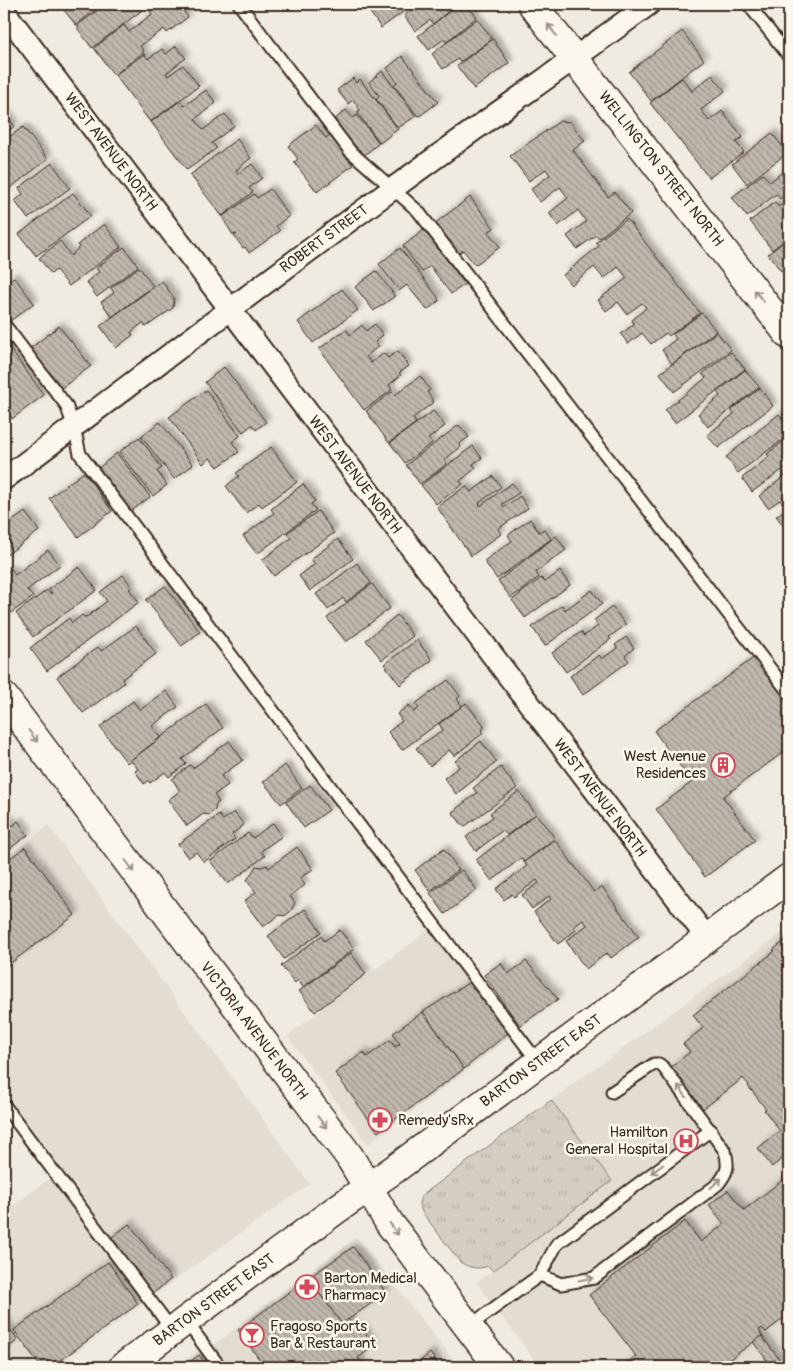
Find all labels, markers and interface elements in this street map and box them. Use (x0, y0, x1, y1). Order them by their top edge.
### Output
one-way arrow (547, 23, 558, 36)
street label: WELLINGTON STREET NORTH (594, 87, 728, 251)
street label: WEST AVENUE NORTH (60, 89, 162, 215)
street label: ROBERT STREET (276, 201, 372, 277)
one-way arrow (754, 290, 765, 303)
street label: WEST AVENUE NORTH (304, 412, 406, 538)
one-way arrow (28, 729, 38, 743)
street label: WEST AVENUE NORTH (549, 735, 651, 861)
place label: West Avenue Residences (624, 747, 707, 783)
building icon: West Avenue Residences (710, 752, 736, 778)
one-way arrow (125, 859, 136, 872)
street label: VICTORIA AVENUE NORTH (196, 958, 312, 1104)
street label: BARTON STREET EAST (476, 1010, 606, 1112)
one-way arrow (677, 1084, 687, 1098)
pharmacy icon: Remedy'sRx (367, 1107, 393, 1133)
place label: Remedy'sRx (398, 1111, 474, 1130)
one-way arrow (317, 1115, 328, 1128)
place label: Hamilton General Hospital (565, 1123, 668, 1159)
hospital icon: Hamilton General Hospital (673, 1128, 699, 1154)
one-way arrow (651, 1164, 664, 1175)
one-way arrow (710, 1178, 723, 1189)
one-way arrow (388, 1222, 399, 1235)
street label: BARTON STREET EAST (149, 1249, 279, 1351)
place label: Barton Medical Pharmacy (324, 1269, 417, 1305)
pharmacy icon: Barton Medical Pharmacy (294, 1274, 320, 1300)
one-way arrow (578, 1274, 594, 1283)
place label: Fragoso Sports Bar & Restaurant (270, 1317, 377, 1353)
bar icon: Fragoso Sports Bar & Restaurant (239, 1322, 265, 1348)

